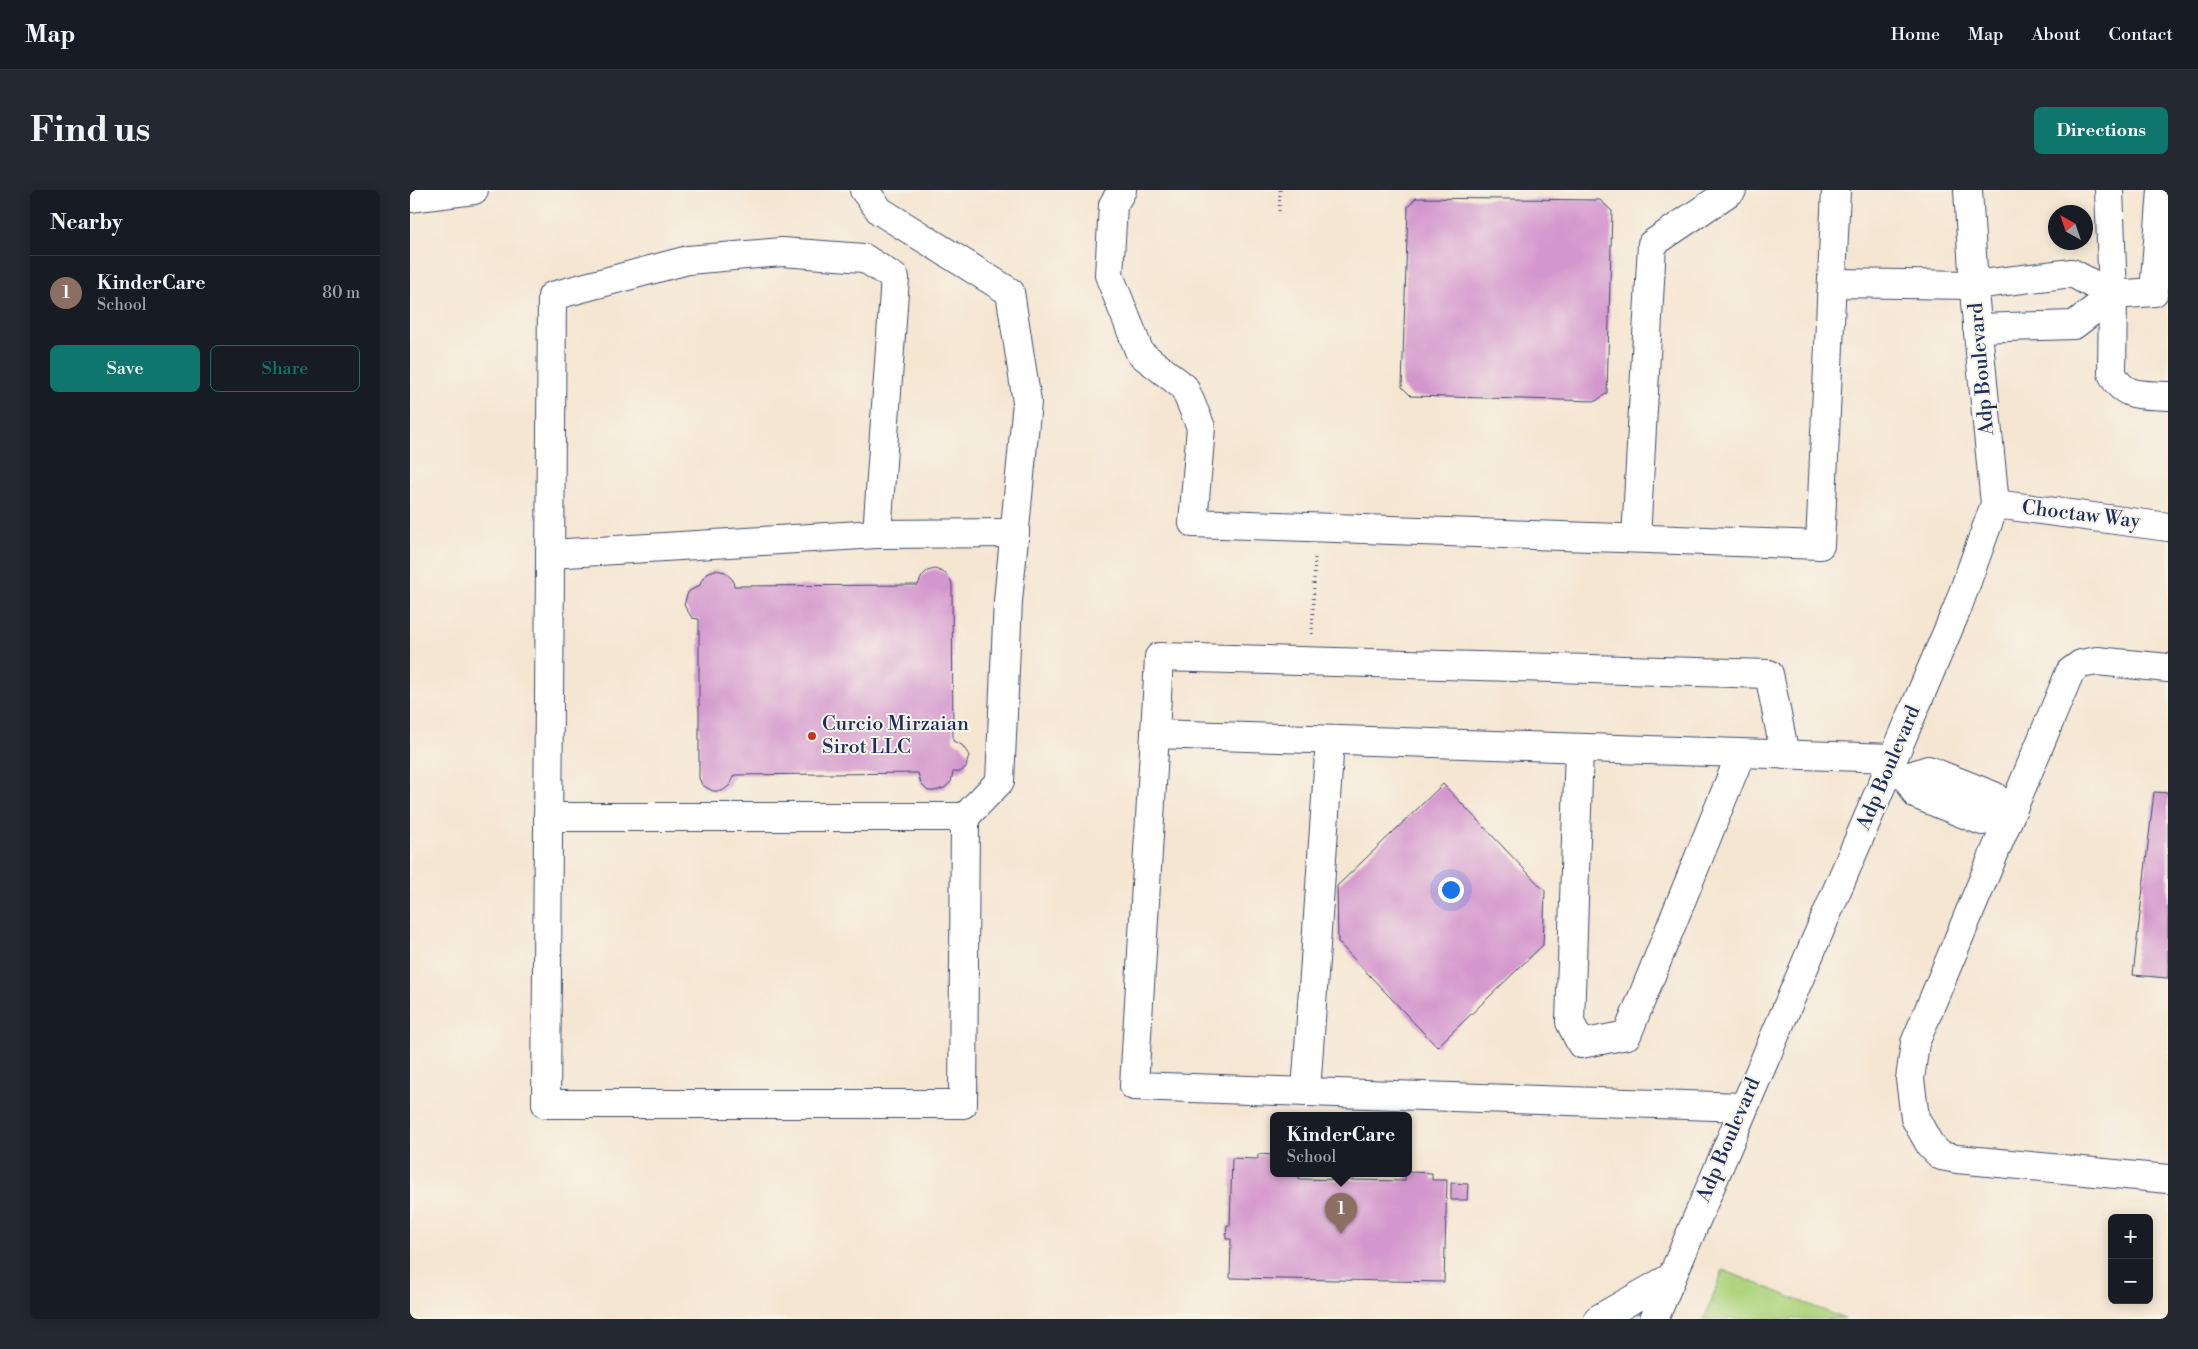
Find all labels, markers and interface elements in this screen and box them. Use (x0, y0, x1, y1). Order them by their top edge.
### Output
text: Map (25, 20, 75, 50)
text: Home (1891, 23, 1940, 46)
text: Map (1968, 23, 2004, 46)
text: About (2032, 23, 2081, 46)
text: Contact (2109, 23, 2173, 46)
button: Directions (2034, 107, 2168, 154)
text: Find us (30, 109, 150, 152)
north arrow (2048, 205, 2093, 250)
text: Nearby (50, 210, 123, 236)
text: KinderCare (97, 271, 205, 295)
text: 1 (62, 283, 70, 303)
text: 80 m (322, 283, 360, 303)
text: School (97, 295, 146, 315)
street label: Adp Boulevard (1964, 301, 2000, 437)
button: Save (50, 345, 200, 392)
button: Share (210, 345, 360, 392)
street label: Choctaw Way (2021, 495, 2142, 535)
street label: Adp Boulevard (1851, 701, 1927, 835)
place label: Curcio Mirzaian Sirot LLC (822, 712, 969, 760)
marker: Curcio Mirzaian Sirot LLC (806, 730, 818, 742)
your location (1438, 877, 1464, 903)
street label: Adp Boulevard (1691, 1073, 1767, 1207)
popup (1270, 1112, 1412, 1177)
text: KinderCare (1287, 1123, 1395, 1147)
text: School (1287, 1147, 1336, 1167)
pin: 1 (1325, 1193, 1357, 1234)
map controls (2108, 1214, 2153, 1304)
button: + (2108, 1214, 2153, 1259)
button: − (2108, 1259, 2153, 1304)

